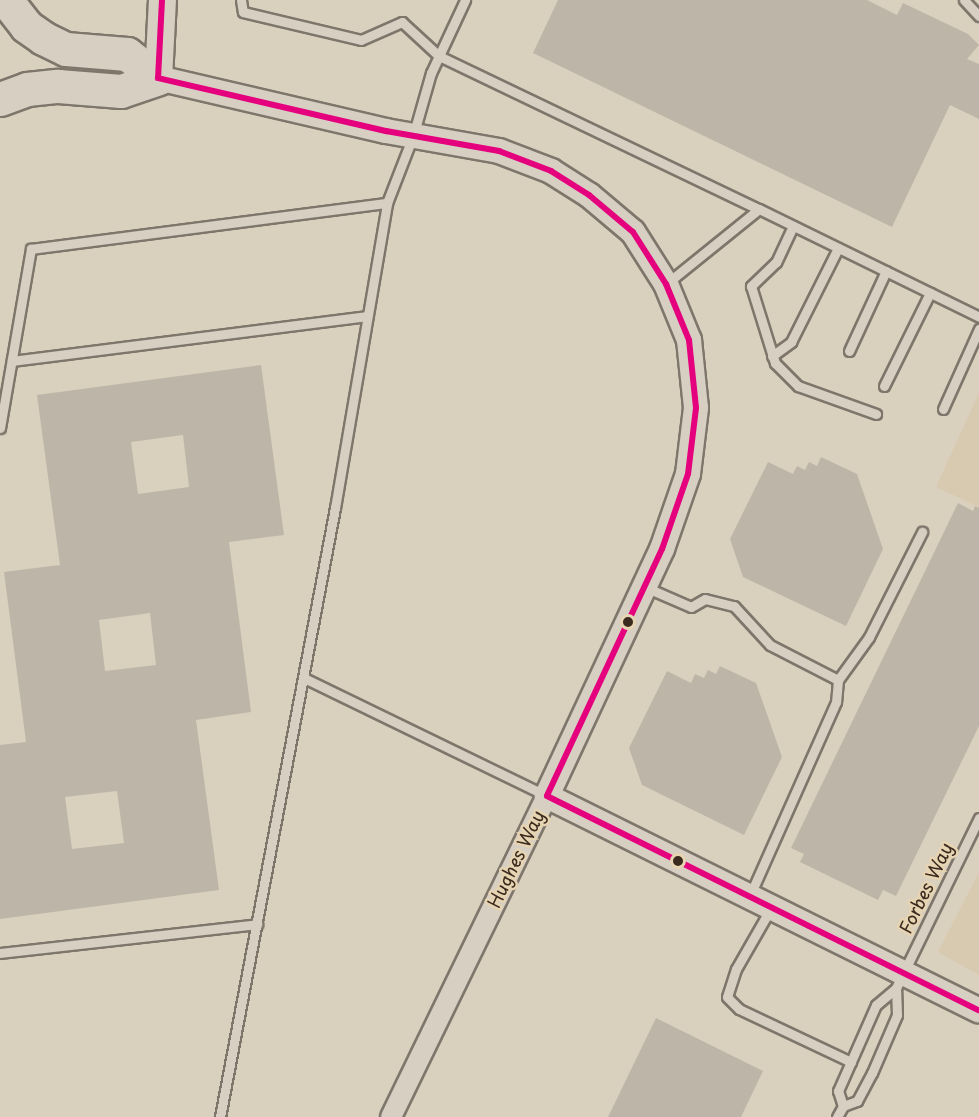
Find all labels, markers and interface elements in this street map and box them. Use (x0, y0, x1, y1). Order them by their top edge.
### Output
unlabelled marker (622, 616, 634, 628)
street label: Hughes Way (483, 806, 549, 912)
street label: Forbes Way (894, 838, 958, 938)
unlabelled marker (672, 855, 684, 867)

